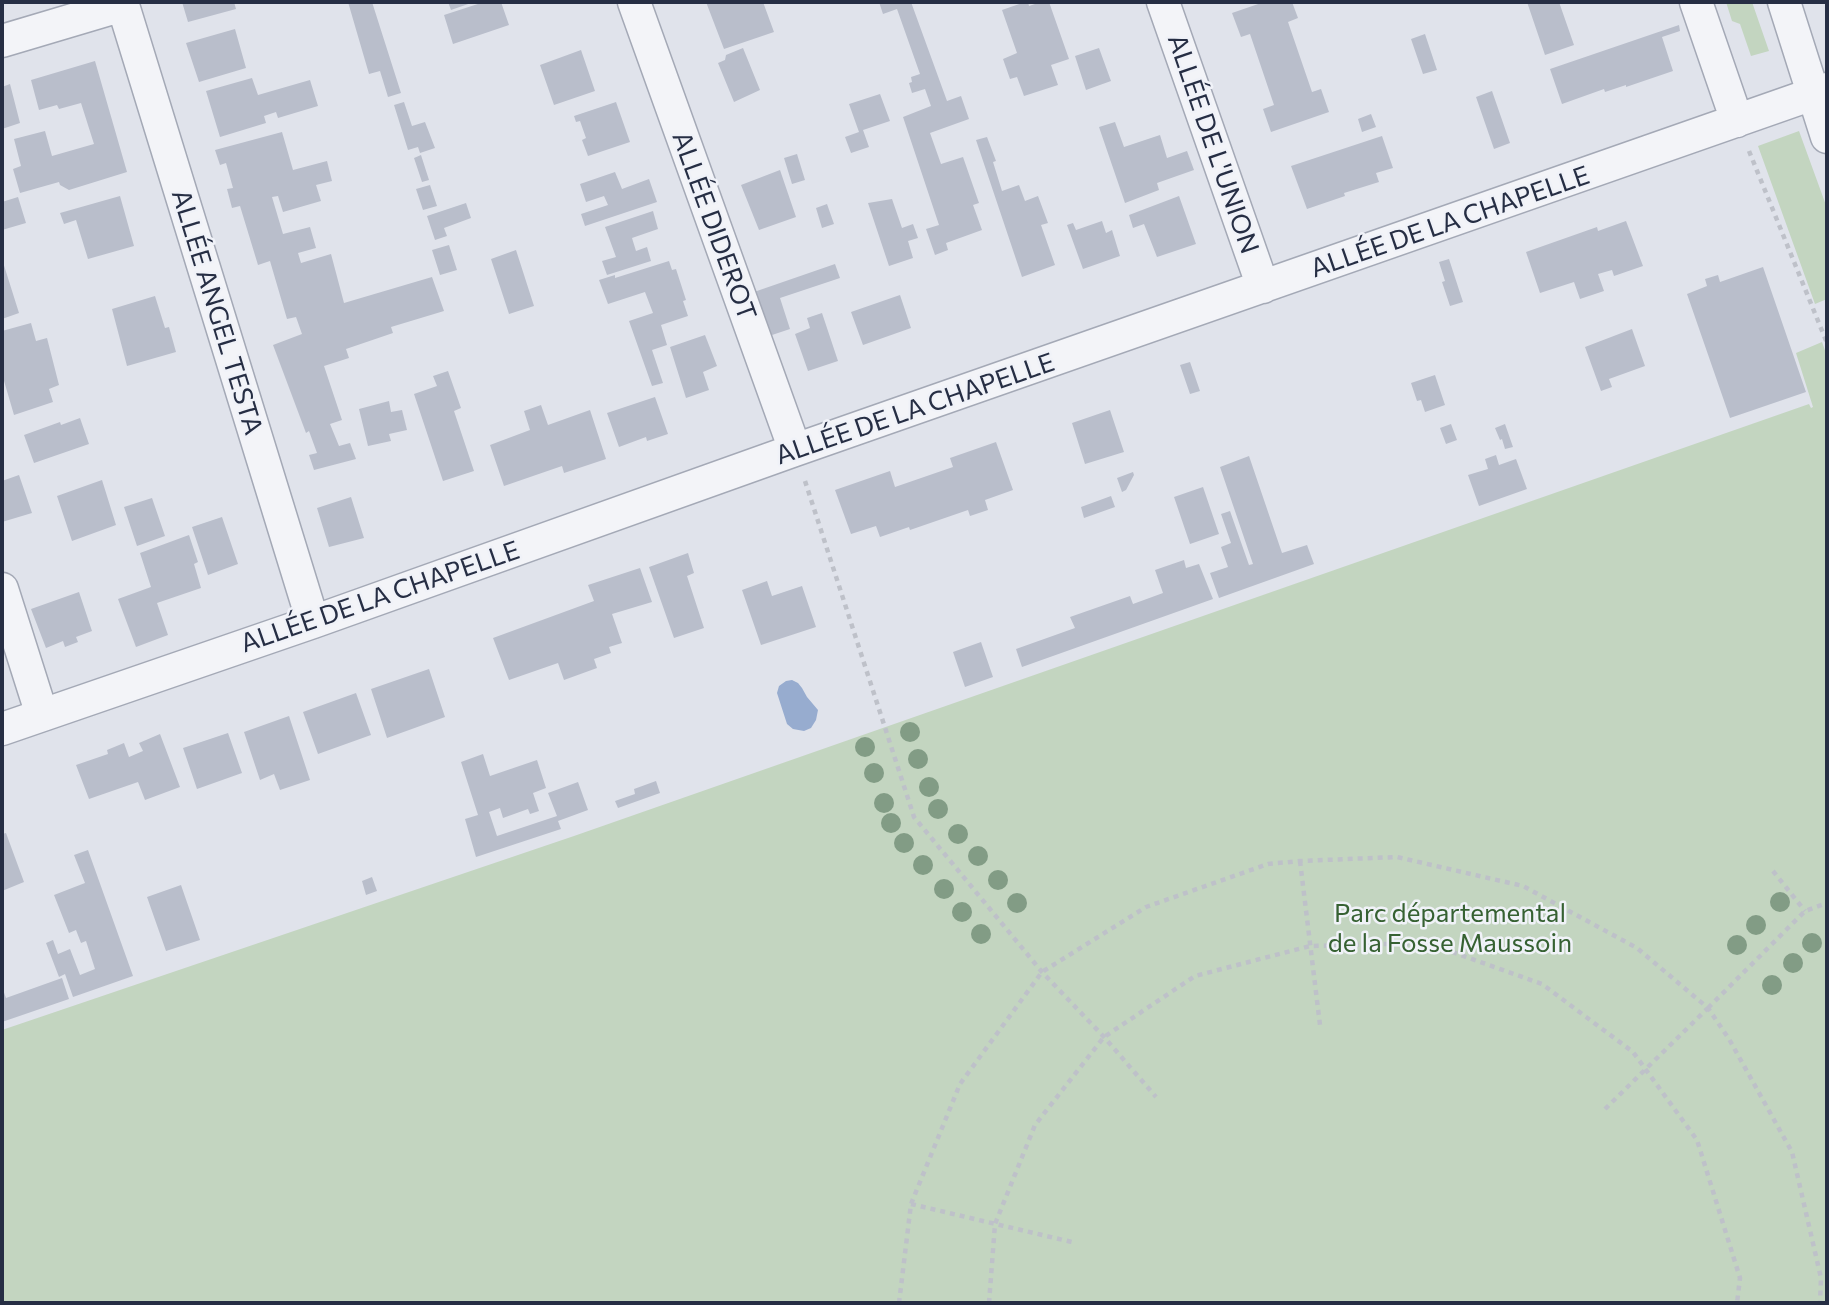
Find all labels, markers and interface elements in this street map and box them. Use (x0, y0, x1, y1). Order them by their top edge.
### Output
street label: ALLÉE DE L'UNION (1161, 30, 1265, 258)
street label: ALLÉE DIDEROT (665, 127, 763, 325)
street label: ALLÉE DE LA CHAPELLE (1306, 160, 1594, 284)
street label: ALLÉE ANGEL TESTA (165, 186, 269, 438)
street label: ALLÉE DE LA CHAPELLE (771, 347, 1059, 471)
street label: ALLÉE DE LA CHAPELLE (236, 535, 524, 659)
park label: Parc départemental de la Fosse Maussoin (1328, 897, 1572, 958)

